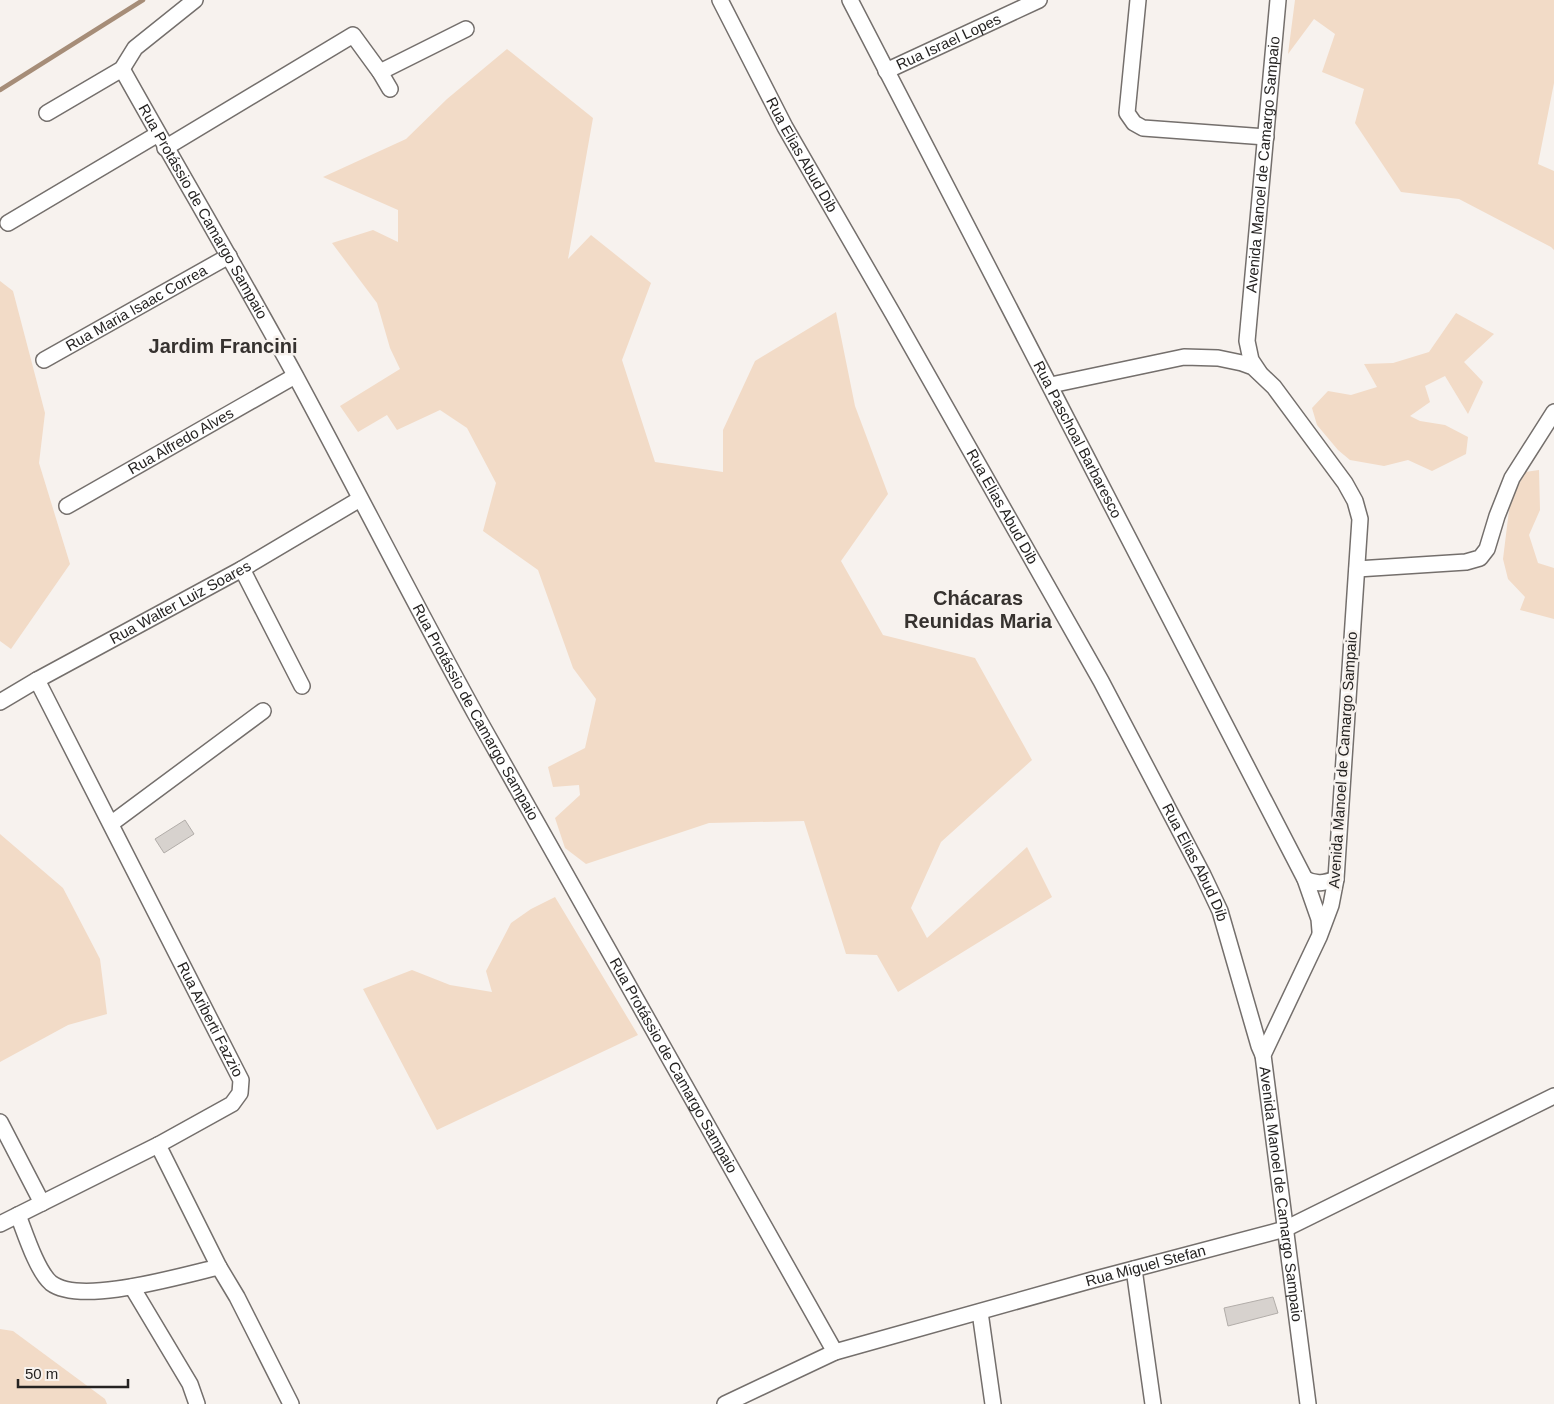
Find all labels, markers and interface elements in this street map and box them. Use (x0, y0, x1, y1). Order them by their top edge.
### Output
street label: Rua Israel Lopes (893, 10, 1003, 73)
street label: Avenida Manoel de Camargo Sampaio (1242, 36, 1283, 294)
street label: Rua Elias Abud Dib (763, 94, 841, 215)
street label: Rua Protássio de Camargo Sampaio (135, 101, 271, 322)
street label: Rua Maria Isaac Correa (63, 261, 210, 354)
district label: Jardim Francini (149, 335, 297, 357)
street label: Rua Paschoal Barbaresco (1030, 358, 1126, 521)
street label: Rua Alfredo Alves (125, 404, 236, 477)
street label: Rua Elias Abud Dib (963, 446, 1042, 567)
street label: Rua Walter Luiz Soares (107, 557, 254, 647)
district label: Chácaras Reunidas Maria (904, 587, 1053, 632)
street label: Rua Protássio de Camargo Sampaio (410, 601, 543, 823)
street label: Avenida Manoel de Camargo Sampaio (1325, 631, 1360, 889)
street label: Rua Elias Abud Dib (1159, 801, 1231, 923)
street label: Rua Protássio de Camargo Sampaio (607, 955, 741, 1176)
street label: Rua Ariberti Fazzio (174, 959, 247, 1080)
street label: Avenida Manoel de Camargo Sampaio (1257, 1065, 1306, 1323)
street label: Rua Miguel Stefan (1083, 1241, 1207, 1289)
scale bar (18, 1356, 128, 1388)
text: 50 m (25, 1365, 58, 1382)

